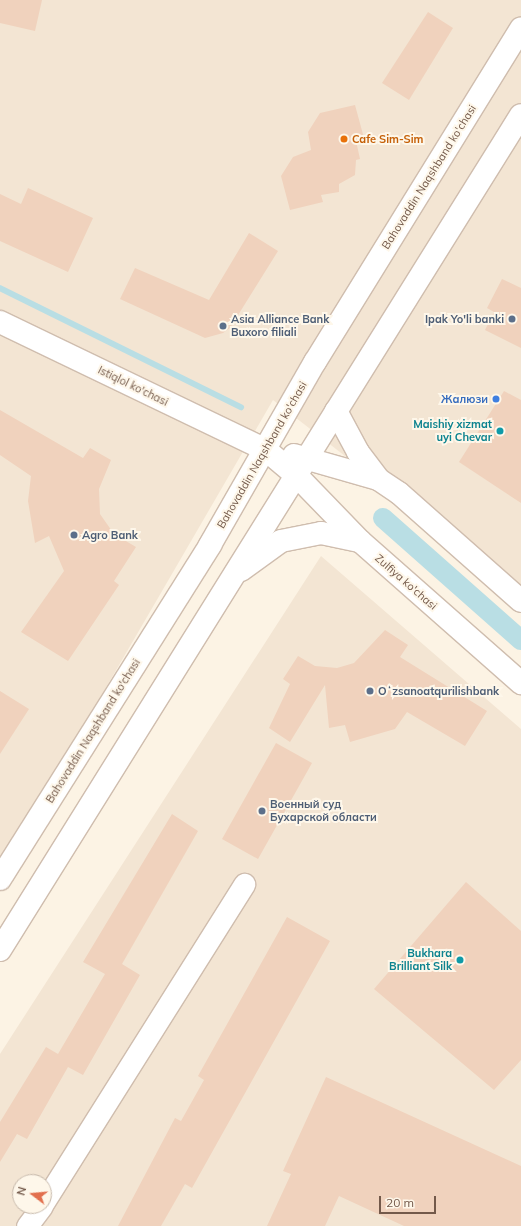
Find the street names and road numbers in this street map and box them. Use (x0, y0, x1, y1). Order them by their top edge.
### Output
street label: Bahovaddin Naqshband ko'chasi (379, 103, 479, 251)
street label: Istiqlol ko'chasi (96, 363, 170, 409)
street label: Bahovaddin Naqshband ko'chasi (214, 379, 310, 531)
street label: Zulfiya ko'chasi (372, 552, 440, 612)
street label: Bahovaddin Naqshband ko'chasi (43, 657, 143, 805)

